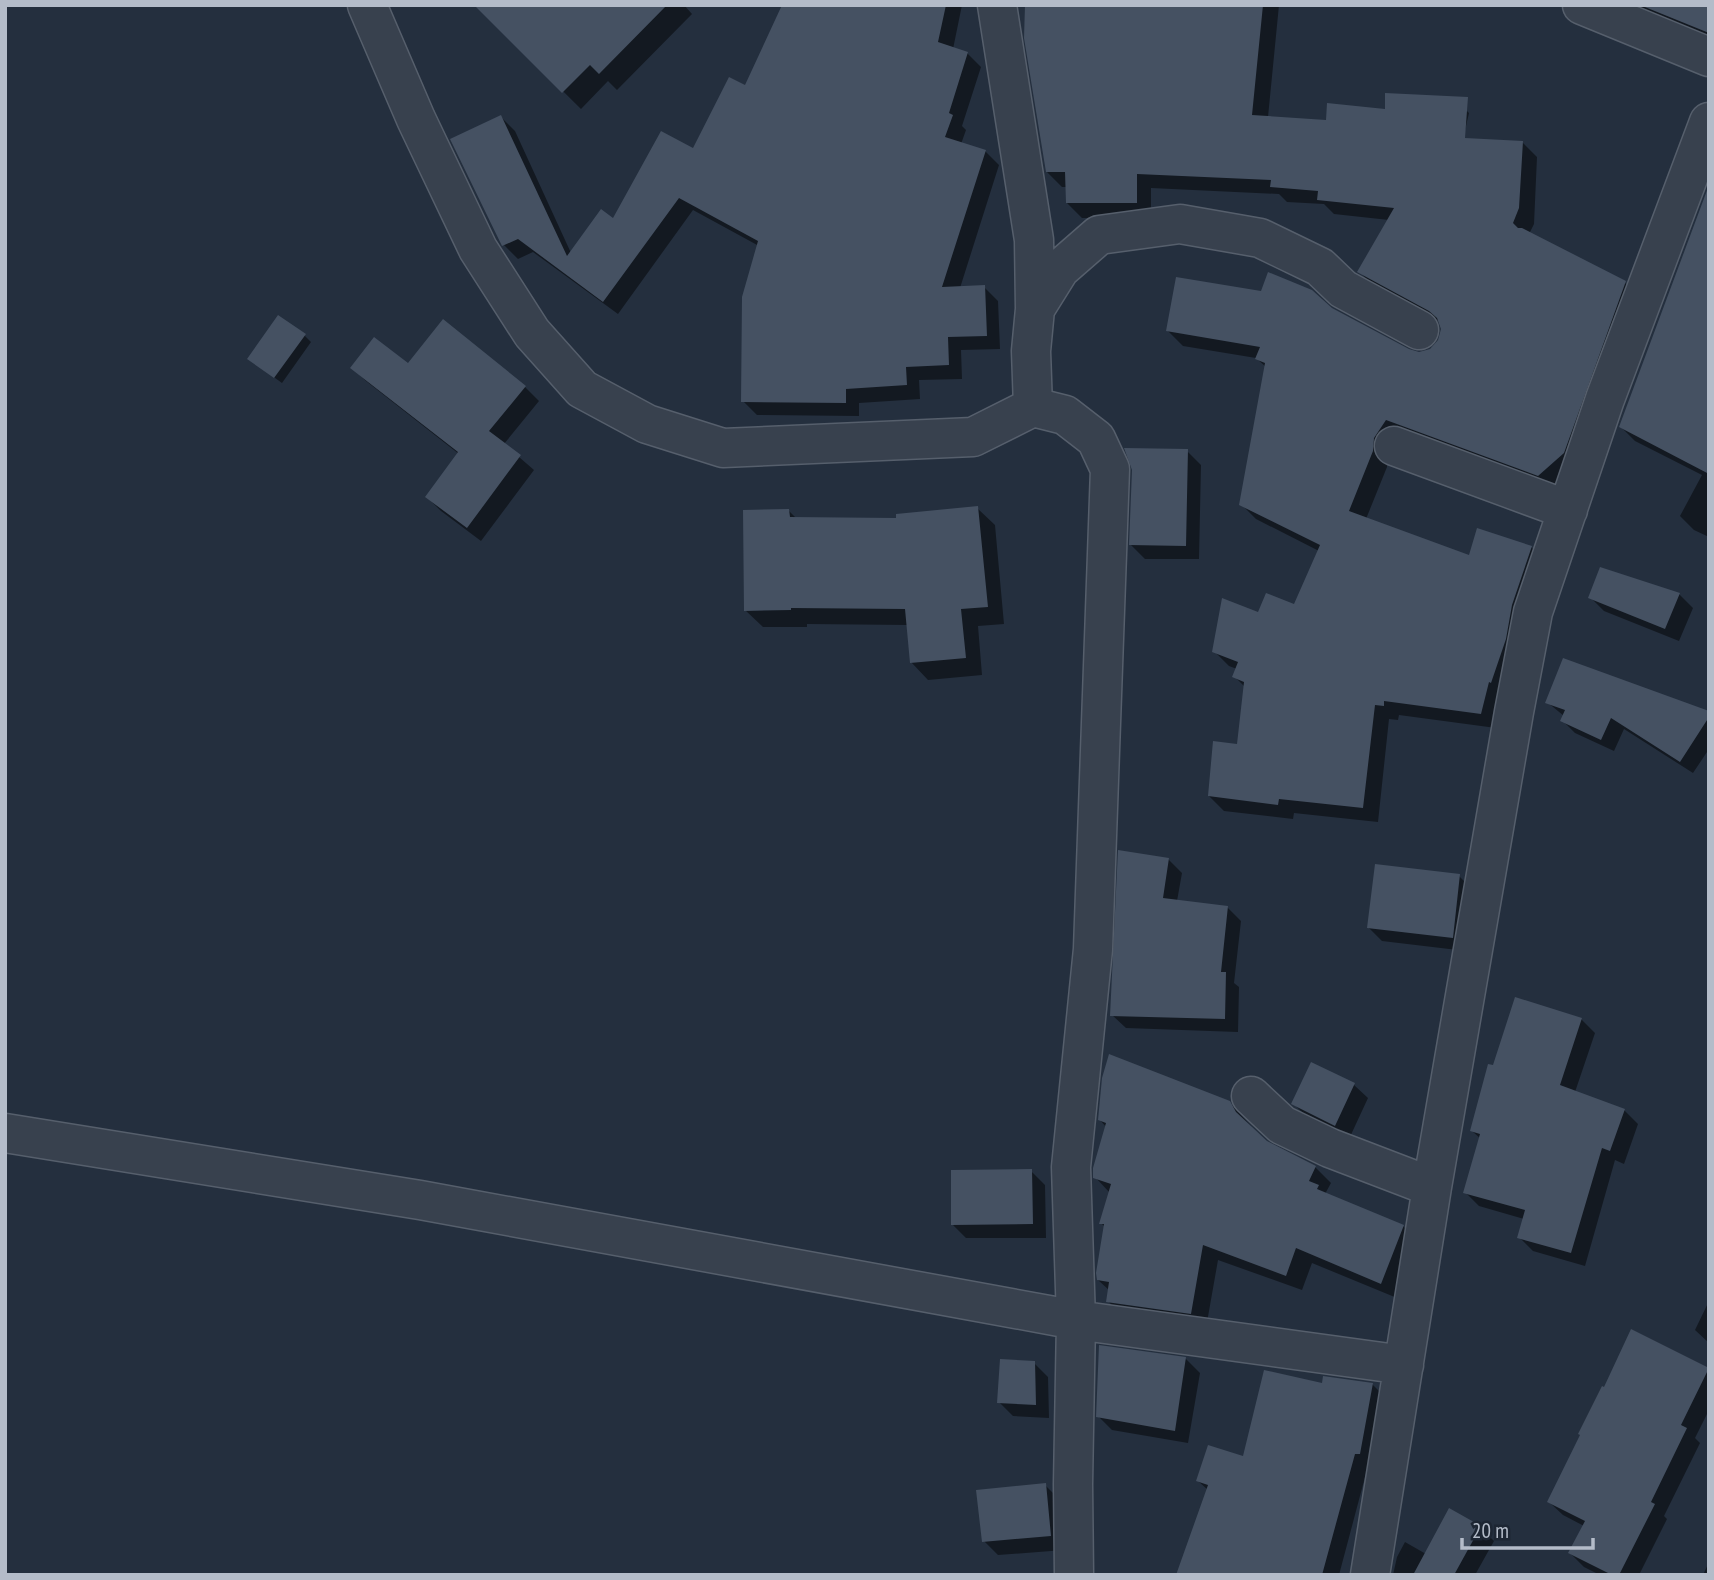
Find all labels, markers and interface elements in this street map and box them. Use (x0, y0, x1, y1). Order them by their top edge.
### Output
scale bar (1462, 1506, 1593, 1550)
text: 20 m (1472, 1517, 1509, 1544)

